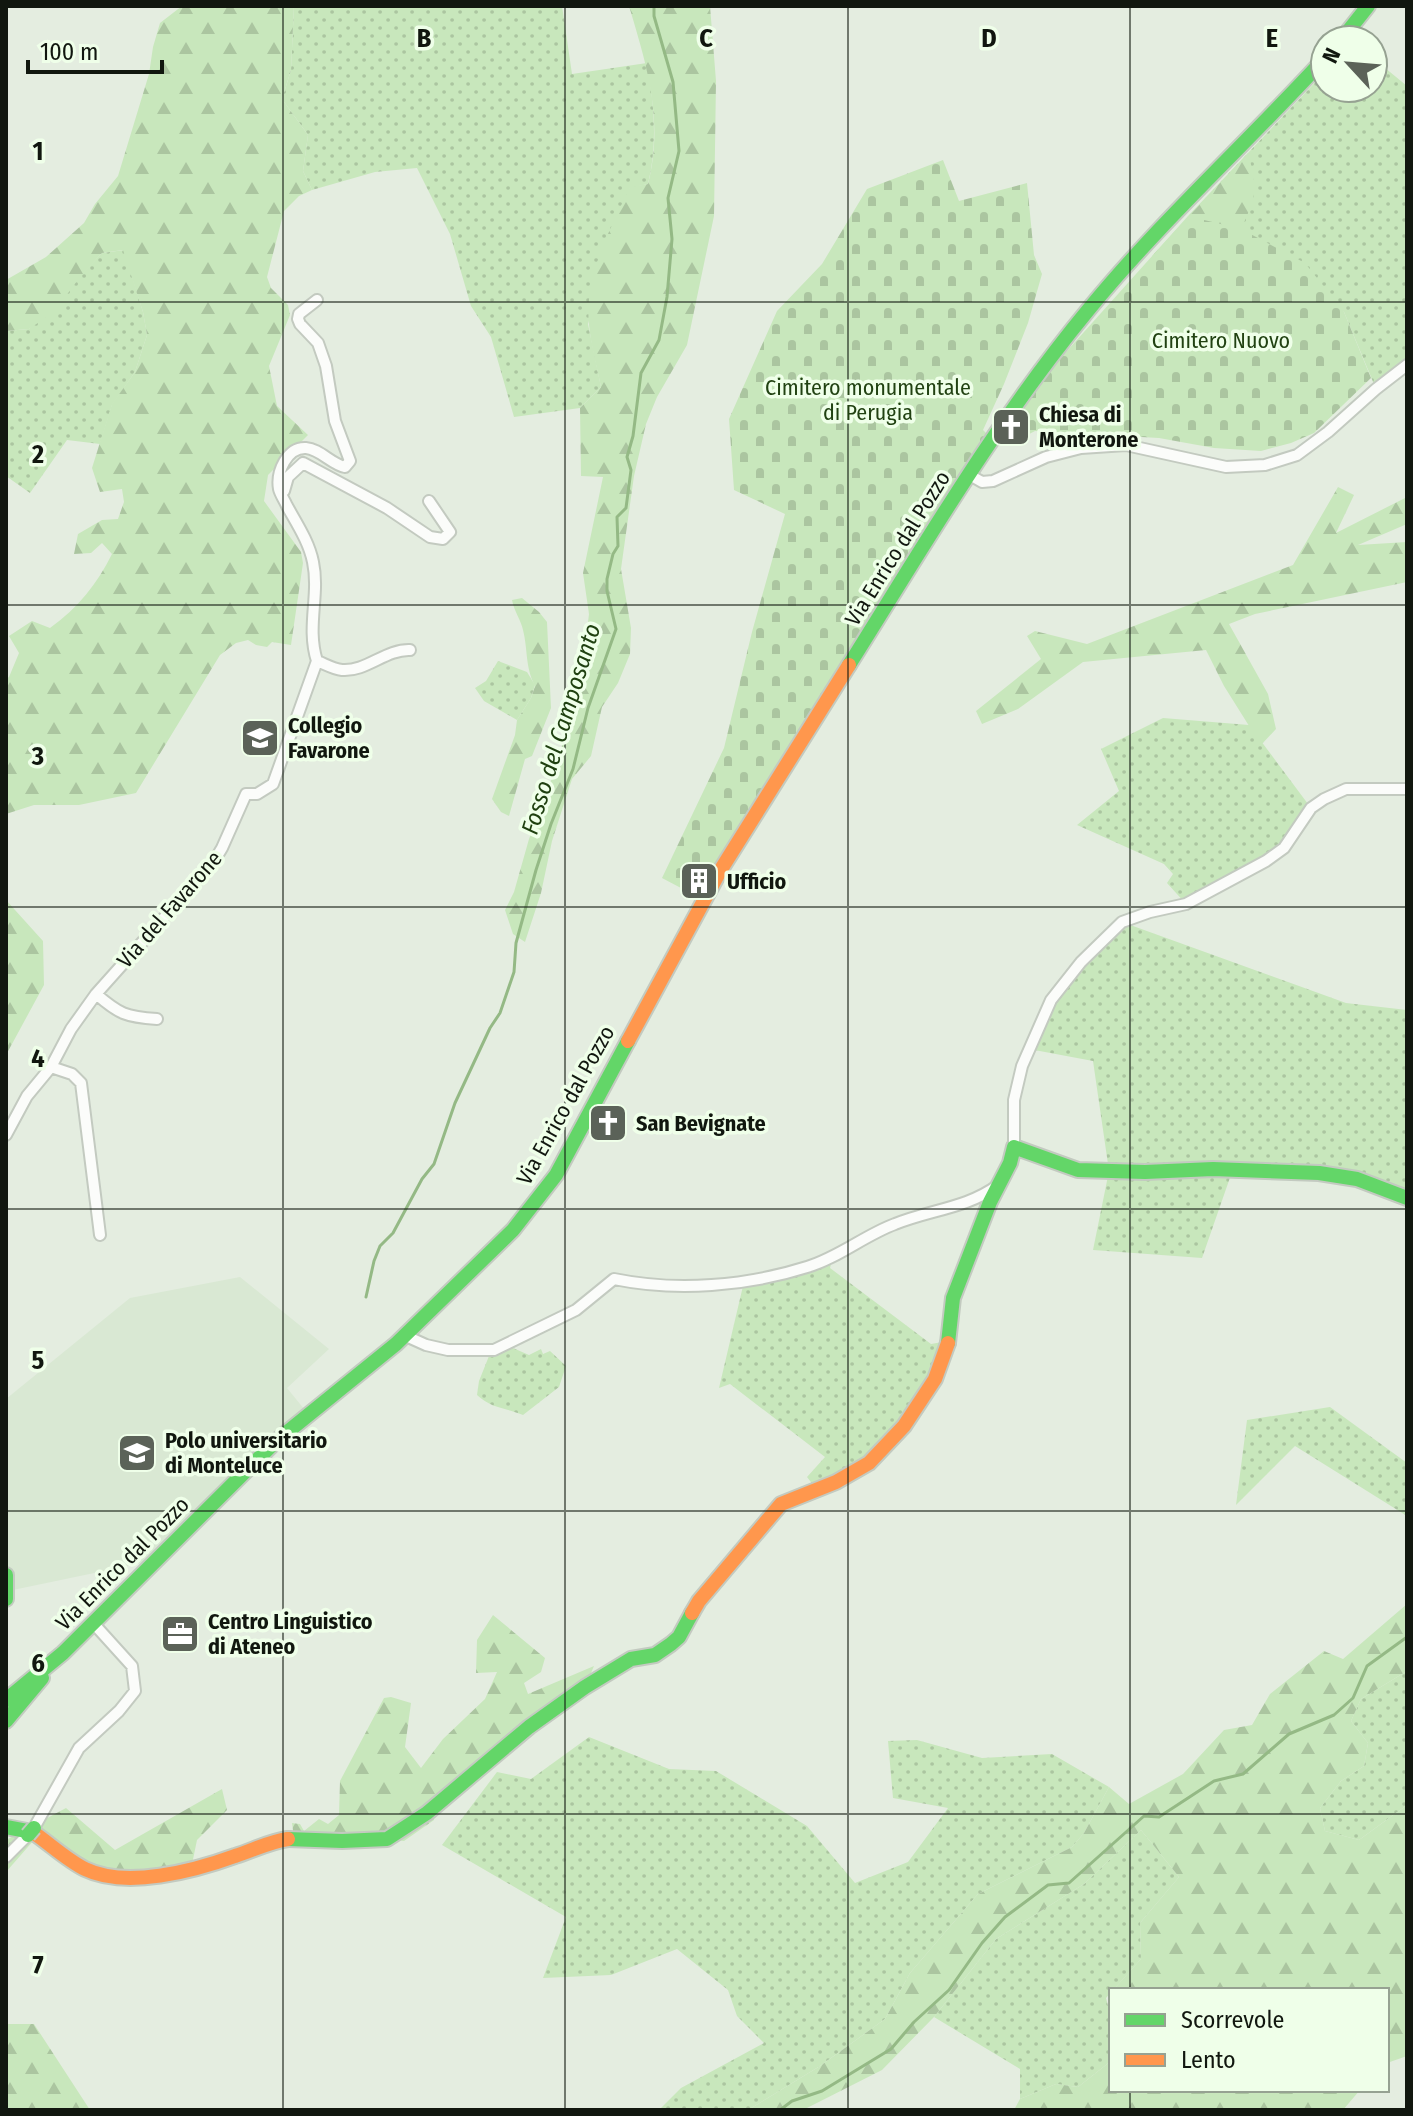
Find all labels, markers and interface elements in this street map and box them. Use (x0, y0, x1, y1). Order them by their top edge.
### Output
text: B (417, 23, 432, 54)
text: C (699, 23, 713, 54)
text: D (981, 23, 997, 54)
text: E (1266, 23, 1278, 54)
scale bar (28, 24, 162, 74)
north arrow (1309, 24, 1389, 104)
text: 100 m (40, 38, 98, 66)
text: N (1316, 44, 1346, 67)
text: 1 (33, 136, 44, 167)
park label: Cimitero Nuovo (1152, 327, 1290, 354)
park label: Cimitero monumentale di Perugia (765, 374, 971, 426)
place label: Chiesa di Monterone (1039, 401, 1139, 453)
church icon: Chiesa di Monterone (990, 406, 1032, 448)
text: 2 (31, 439, 44, 470)
street label: Via Enrico dal Pozzo (839, 466, 956, 631)
water label: Fosso del Camposanto (516, 620, 606, 838)
place label: Collegio Favarone (288, 712, 370, 764)
school or university icon: Collegio Favarone (239, 717, 281, 759)
text: 3 (31, 741, 44, 772)
street label: Via del Favarone (111, 845, 228, 973)
building icon: Ufficio (678, 860, 720, 902)
place label: Ufficio (727, 868, 786, 895)
street label: Via Enrico dal Pozzo (511, 1021, 620, 1190)
text: 4 (31, 1043, 45, 1074)
church icon: San Bevignate (587, 1102, 629, 1144)
place label: San Bevignate (636, 1110, 766, 1137)
text: 5 (32, 1345, 45, 1376)
place label: Polo universitario di Monteluce (165, 1427, 328, 1479)
school or university icon: Polo universitario di Monteluce (116, 1432, 158, 1474)
street label: Via Enrico dal Pozzo (50, 1491, 195, 1636)
place label: Centro Linguistico di Ateneo (208, 1608, 373, 1660)
office icon: Centro Linguistico di Ateneo (159, 1613, 201, 1655)
text: 6 (31, 1648, 45, 1679)
text: 7 (32, 1950, 44, 1981)
legend (1109, 1988, 1389, 2092)
text: Scorrevole (1181, 2006, 1284, 2034)
text: Lento (1181, 2046, 1236, 2074)

